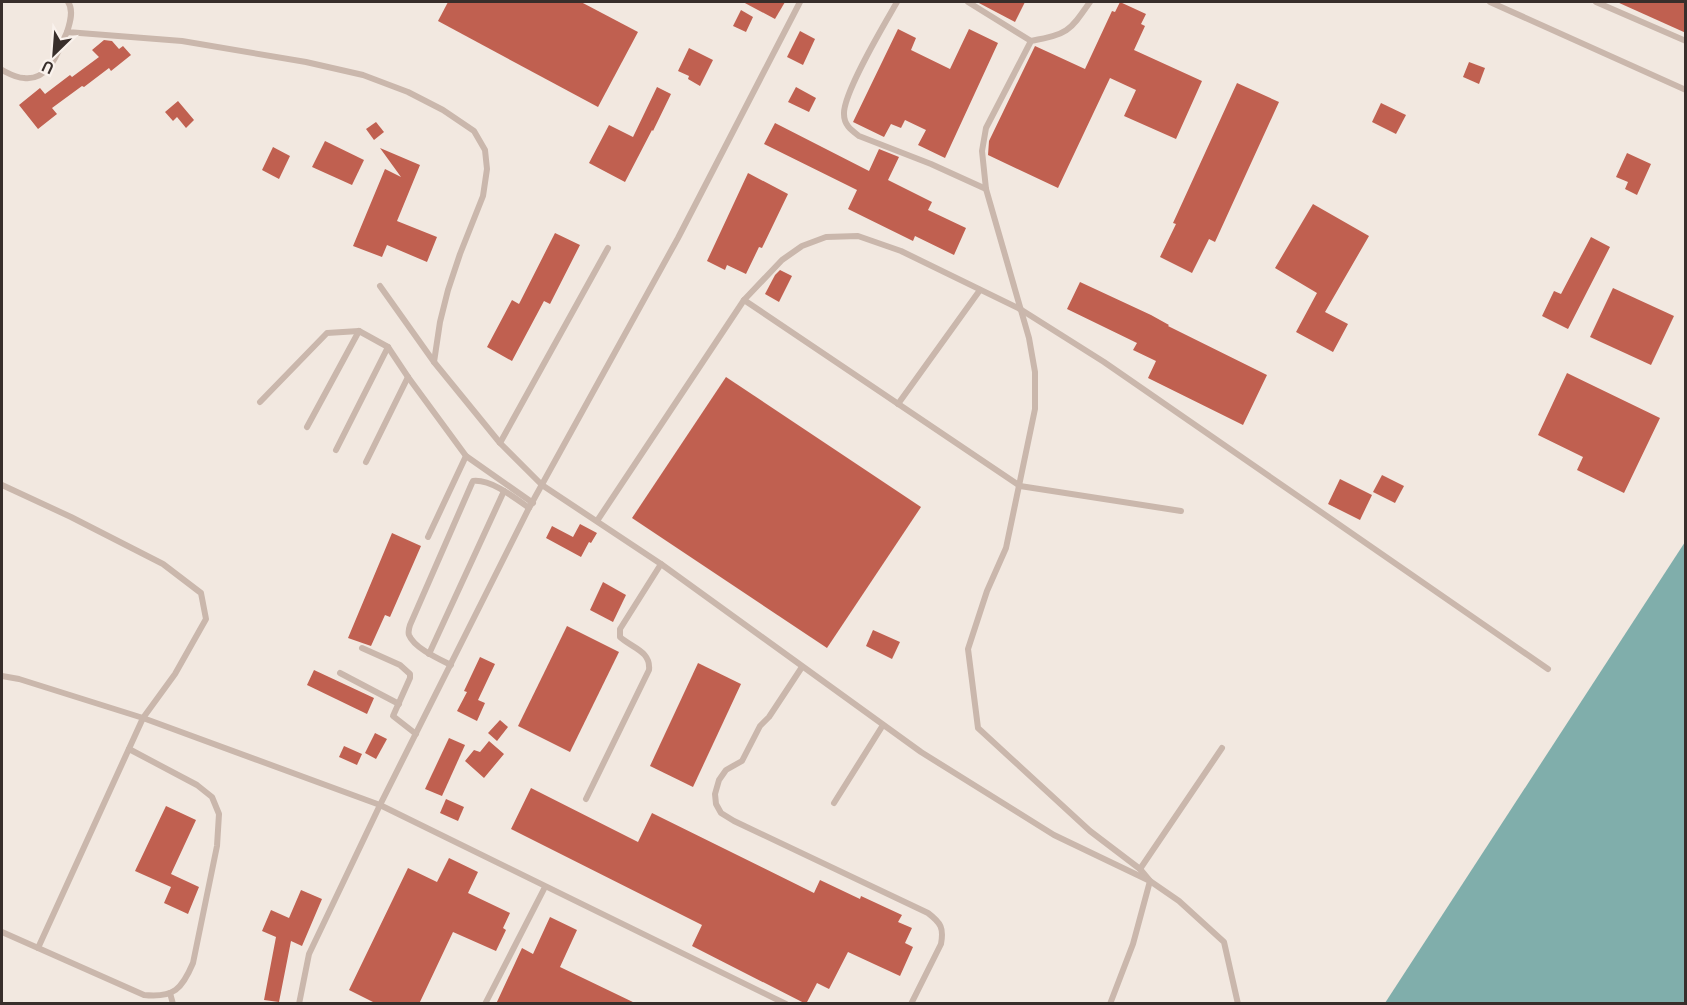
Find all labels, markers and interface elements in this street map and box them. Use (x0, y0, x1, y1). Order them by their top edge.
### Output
north arrow (24, 24, 84, 84)
text: U (39, 55, 57, 79)

